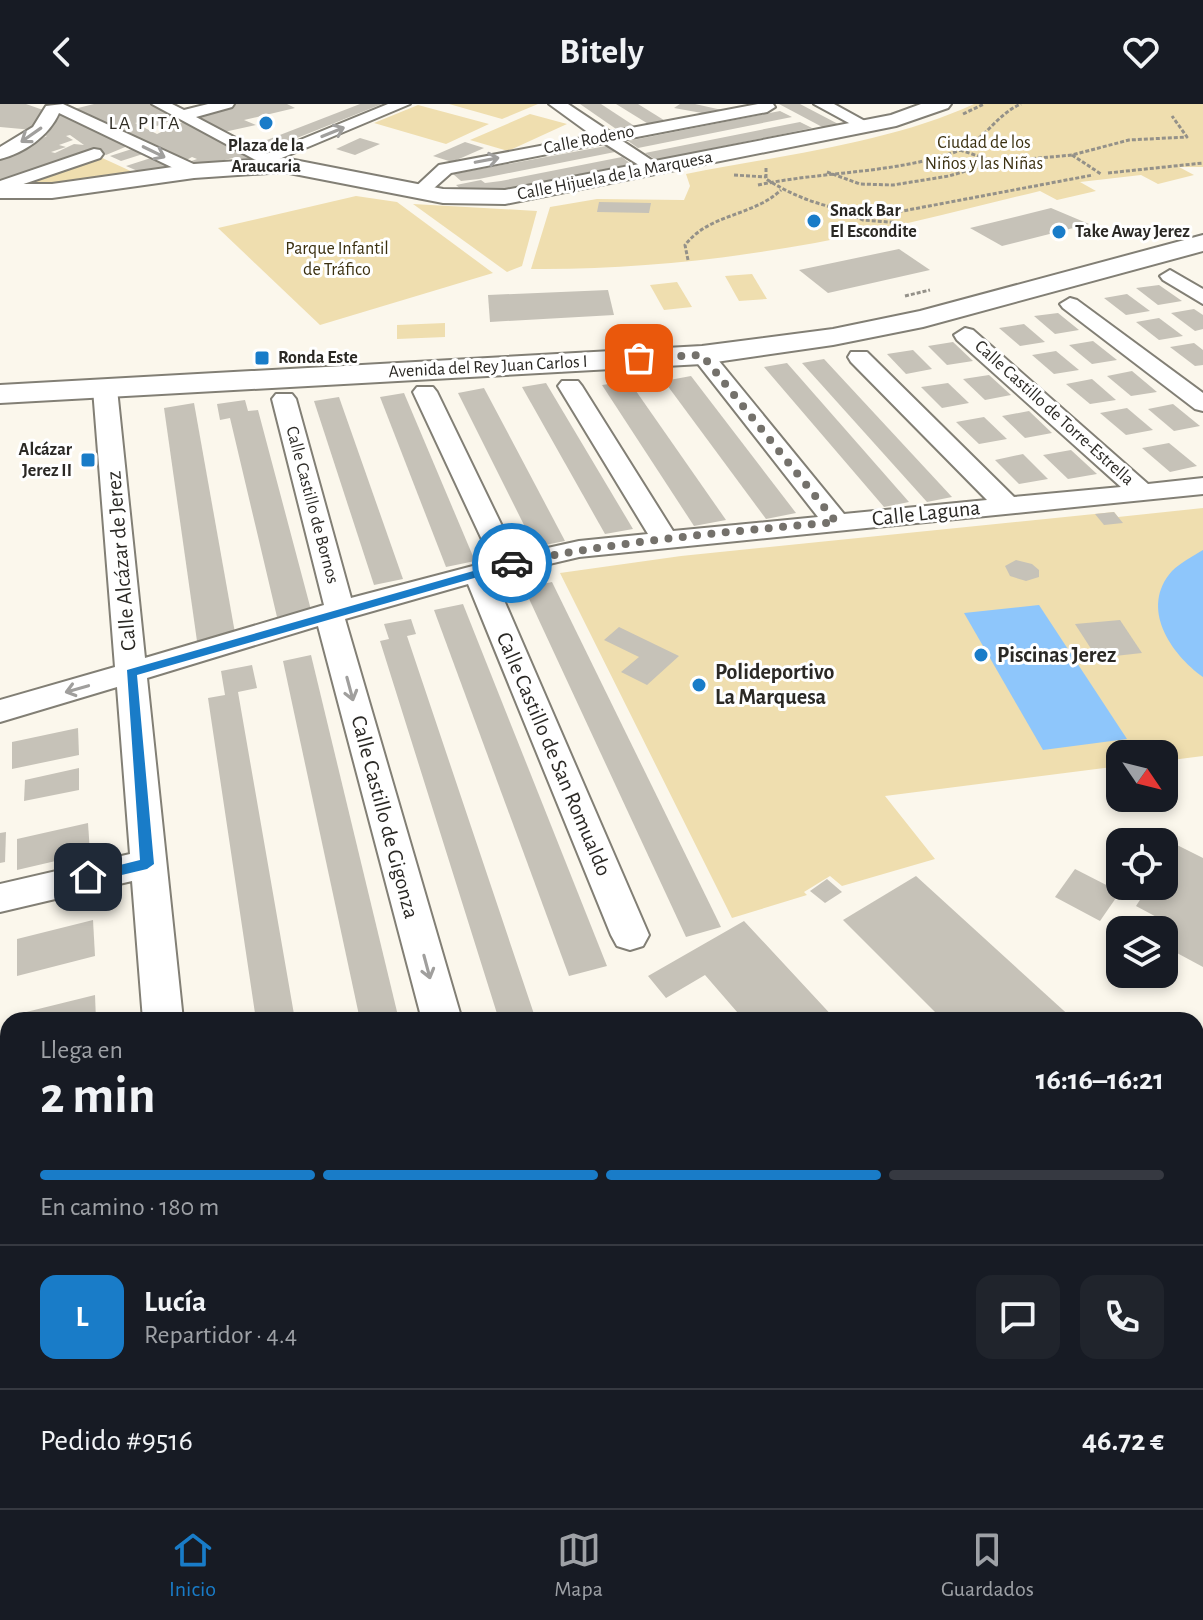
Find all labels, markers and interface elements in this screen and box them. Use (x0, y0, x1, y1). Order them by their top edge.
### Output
icon: back (40, 30, 84, 74)
icon: heart (1119, 30, 1163, 74)
text: Bitely (559, 34, 644, 70)
district label: LA PITA (109, 113, 181, 133)
marker: Plaza de la Araucaria (257, 114, 275, 132)
street label: Calle Rodeno (542, 122, 636, 158)
one-way arrow (320, 124, 345, 138)
one-way arrow (20, 127, 42, 144)
park label: Ciudad de los Niños y las Niñas (925, 134, 1043, 173)
place label: Plaza de la Araucaria (228, 137, 305, 176)
one-way arrow (141, 145, 165, 160)
street label: Calle Hijuela de la Marquesa (516, 148, 714, 204)
one-way arrow (474, 152, 500, 167)
place label: Snack Bar El Escondite (830, 202, 917, 241)
marker: Snack Bar El Escondite (805, 212, 823, 230)
marker: Take Away Jerez (1050, 223, 1068, 241)
place label: Take Away Jerez (1075, 223, 1190, 241)
park label: Parque Infantil de Tráfico (285, 240, 389, 279)
pin (605, 324, 673, 392)
icon: bag (617, 336, 661, 380)
street label: Calle Castillo de Torre-Estrella (971, 337, 1137, 489)
marker: Ronda Este (253, 349, 271, 367)
place label: Ronda Este (278, 349, 358, 367)
street label: Avenida del Rey Juan Carlos I (388, 353, 588, 381)
street label: Calle Castillo de Bornos (282, 424, 342, 586)
place label: Alcázar Jerez II (18, 441, 73, 480)
marker: Alcázar Jerez II (79, 451, 97, 469)
street label: Calle Alcázar de Jerez (102, 470, 140, 652)
street label: Calle Laguna (871, 496, 981, 530)
courier (472, 523, 552, 603)
icon: car (490, 541, 534, 585)
street label: Calle Castillo de San Romualdo (493, 629, 615, 879)
place label: Piscinas Jerez (997, 644, 1116, 666)
marker: Piscinas Jerez (972, 646, 990, 664)
place label: Polideportivo La Marquesa (715, 661, 834, 708)
one-way arrow (343, 676, 358, 702)
marker: Polideportivo La Marquesa (690, 676, 708, 694)
one-way arrow (65, 682, 91, 697)
street label: Calle Castillo de Gigonza (347, 713, 423, 921)
north arrow (1106, 740, 1178, 812)
map controls (1106, 740, 1178, 988)
button: locate (1106, 828, 1178, 900)
pin (54, 843, 122, 911)
icon: home (66, 855, 110, 899)
button: layers (1106, 916, 1178, 988)
one-way arrow (420, 953, 435, 979)
text: Llega en (40, 1037, 123, 1063)
text: 16:16–16:21 (1036, 1065, 1164, 1095)
text: 2 min (40, 1070, 155, 1122)
text: En camino · 180 m (40, 1194, 219, 1220)
button: chat (976, 1275, 1060, 1359)
button: phone (1080, 1275, 1164, 1359)
text: Lucía (144, 1287, 206, 1317)
text: L (76, 1302, 89, 1332)
text: Repartidor · 4.4 (144, 1322, 297, 1348)
text: Pedido #9516 (40, 1426, 193, 1456)
text: 46.72 € (1082, 1426, 1164, 1456)
tab: Inicio (169, 1528, 216, 1602)
tab: Mapa (554, 1528, 603, 1602)
tab: Guardados (941, 1528, 1034, 1602)

